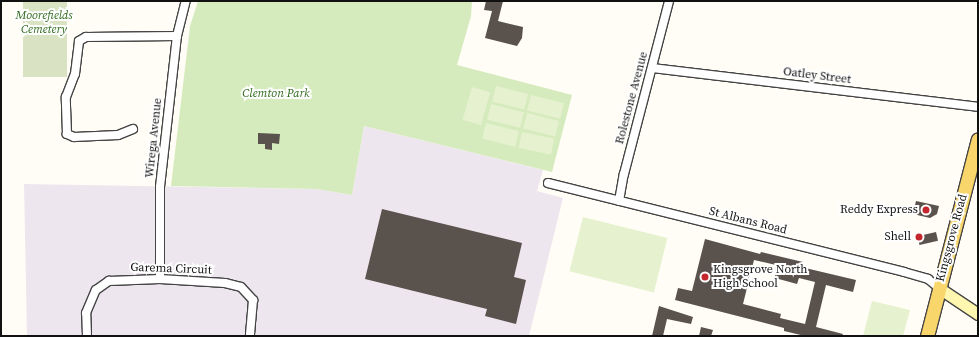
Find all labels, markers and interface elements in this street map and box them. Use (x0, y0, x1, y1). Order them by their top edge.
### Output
park label: Moorefields Cemetery (15, 9, 73, 37)
street label: Rolestone Avenue (613, 50, 651, 146)
street label: Oatley Street (782, 65, 852, 87)
park label: Clemton Park (242, 87, 310, 101)
street label: Wirega Avenue (143, 97, 165, 179)
street label: Kingsgrove Road (933, 193, 971, 283)
place label: Reddy Express (840, 203, 918, 217)
street label: St Albans Road (708, 204, 788, 238)
marker: Reddy Express (921, 205, 931, 215)
place label: Shell (885, 230, 911, 244)
marker: Shell (914, 232, 924, 242)
street label: Garema Circuit (130, 260, 212, 278)
place label: Kingsgrove North High School (713, 263, 807, 291)
marker: Kingsgrove North High School (700, 272, 710, 282)

